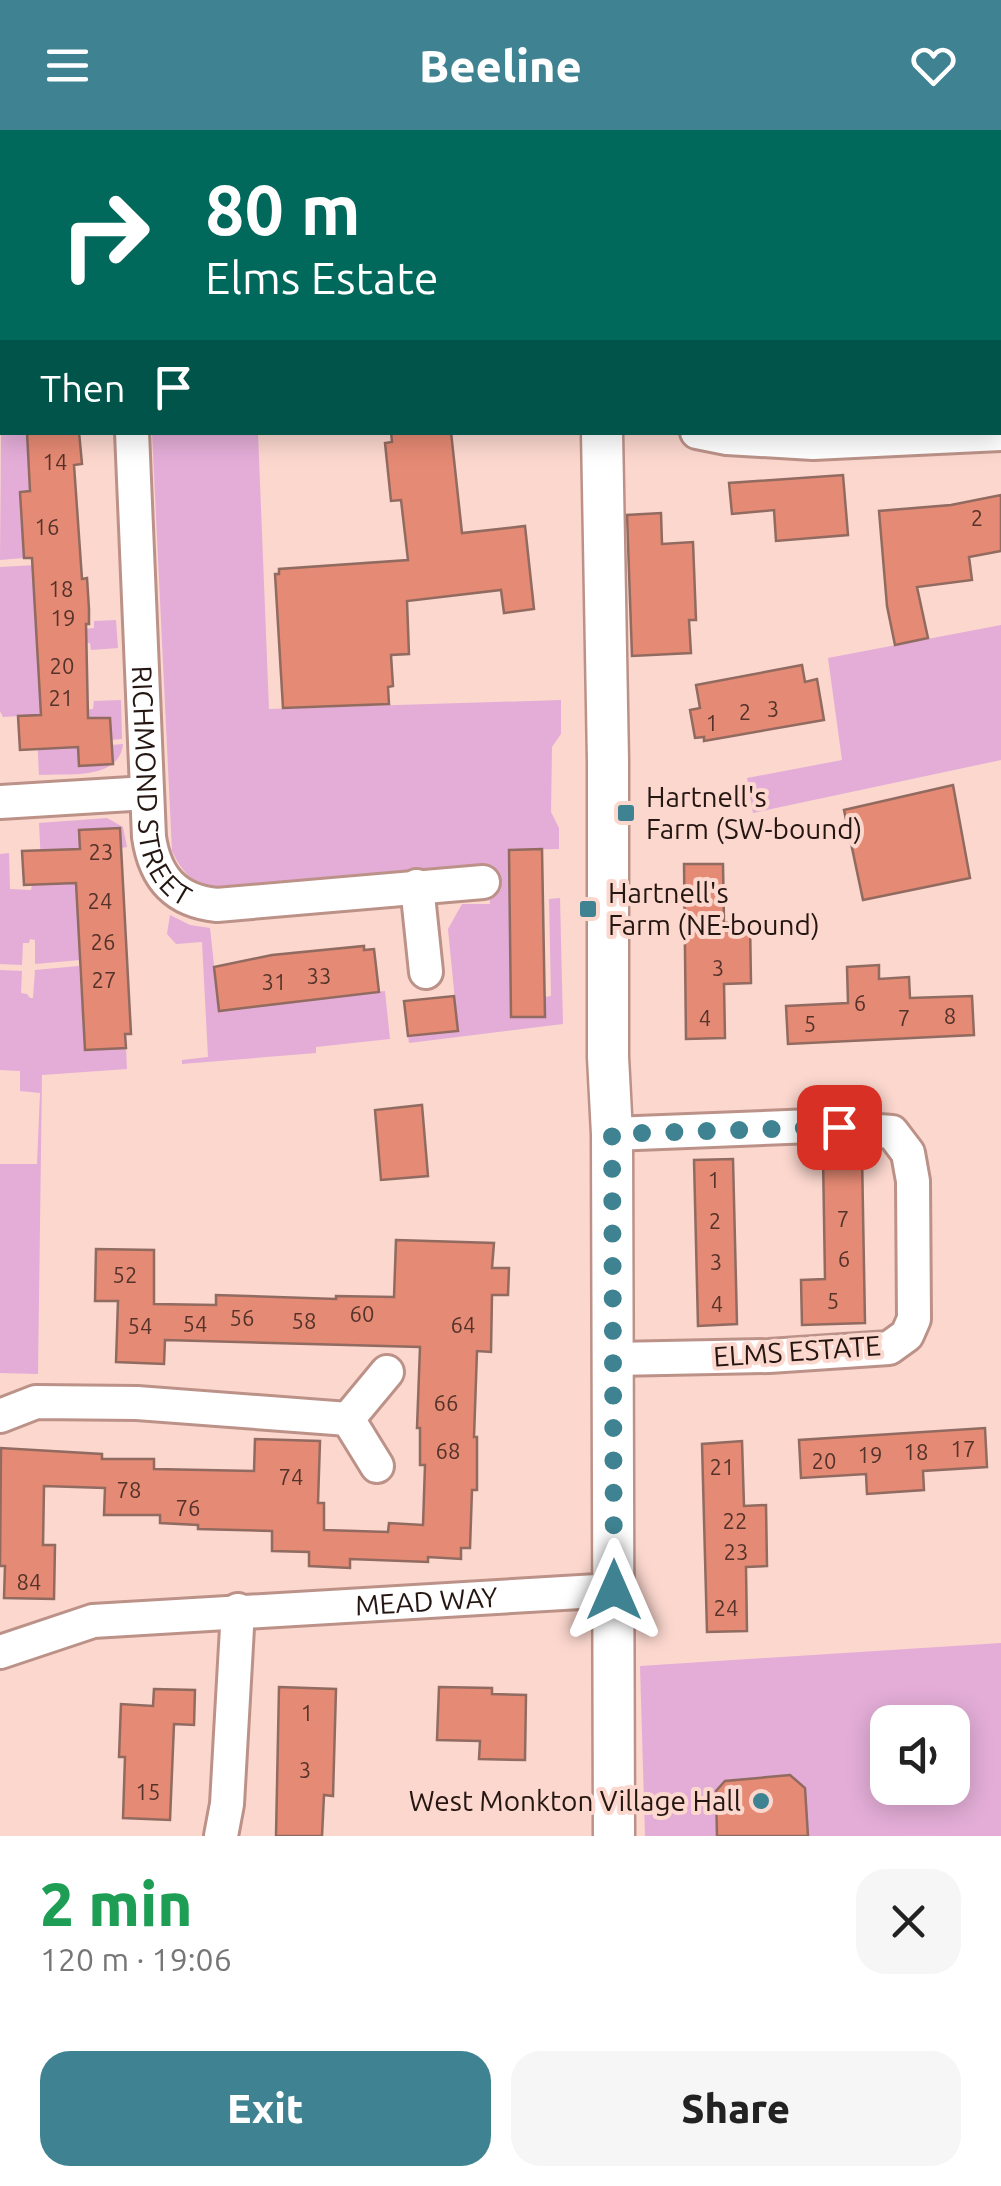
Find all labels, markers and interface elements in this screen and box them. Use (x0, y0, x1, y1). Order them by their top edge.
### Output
icon: menu (40, 38, 95, 93)
icon: heart (906, 38, 961, 93)
text: Beeline (419, 40, 582, 91)
icon: right (40, 170, 170, 300)
text: 80 m (205, 170, 361, 248)
text: Elms Estate (205, 252, 439, 303)
icon: arrive (146, 360, 201, 415)
text: Then (40, 367, 126, 409)
house number: 14 (43, 449, 67, 474)
house number: 2 (971, 505, 983, 530)
house number: 16 (35, 514, 59, 539)
house number: 18 (49, 576, 73, 601)
house number: 19 (51, 605, 75, 630)
house number: 20 (50, 653, 74, 678)
street label: RICHMOND STREET (127, 665, 198, 912)
house number: 21 (49, 685, 73, 710)
house number: 3 (767, 696, 779, 721)
house number: 2 (739, 699, 751, 724)
house number: 1 (706, 710, 718, 735)
place label: Hartnell's Farm (SW-bound) (646, 781, 862, 845)
marker: Hartnell's Farm (SW-bound) (615, 802, 637, 824)
house number: 23 (89, 839, 113, 864)
place label: Hartnell's Farm (NE-bound) (608, 877, 820, 941)
house number: 24 (88, 888, 112, 913)
marker: Hartnell's Farm (NE-bound) (577, 898, 599, 920)
house number: 26 (91, 929, 115, 954)
house number: 3 (712, 955, 724, 980)
house number: 33 (307, 963, 331, 988)
house number: 27 (92, 967, 116, 992)
house number: 31 (262, 969, 286, 994)
house number: 6 (854, 990, 866, 1015)
house number: 8 (944, 1003, 956, 1028)
house number: 4 (699, 1005, 711, 1030)
house number: 7 (898, 1005, 910, 1030)
house number: 5 (804, 1011, 816, 1036)
pin (797, 1085, 882, 1170)
icon: arrive (812, 1100, 867, 1155)
house number: 1 (708, 1167, 720, 1192)
house number: 7 (837, 1206, 849, 1231)
house number: 2 (709, 1208, 721, 1233)
house number: 6 (838, 1246, 850, 1271)
house number: 3 (710, 1249, 722, 1274)
house number: 52 (113, 1262, 137, 1287)
house number: 5 (827, 1288, 839, 1313)
house number: 4 (711, 1291, 723, 1316)
house number: 60 (350, 1301, 374, 1326)
house number: 56 (230, 1305, 254, 1330)
house number: 58 (292, 1308, 316, 1333)
house number: 54 (183, 1311, 207, 1336)
house number: 64 (451, 1312, 475, 1337)
house number: 54 (128, 1313, 152, 1338)
street label: ELMS ESTATE (712, 1329, 882, 1372)
house number: 66 (434, 1390, 458, 1415)
house number: 17 (951, 1436, 975, 1461)
house number: 68 (436, 1438, 460, 1463)
house number: 18 (904, 1439, 928, 1464)
house number: 19 (858, 1442, 882, 1467)
house number: 20 (812, 1448, 836, 1473)
house number: 21 (710, 1454, 734, 1479)
house number: 74 (279, 1464, 303, 1489)
house number: 78 (117, 1477, 141, 1502)
house number: 76 (176, 1495, 200, 1520)
house number: 22 (723, 1508, 747, 1533)
position arrow (562, 1538, 666, 1642)
house number: 23 (724, 1539, 748, 1564)
house number: 84 (17, 1569, 41, 1594)
street label: MEAD WAY (354, 1581, 499, 1620)
house number: 24 (714, 1595, 738, 1620)
house number: 1 (301, 1700, 313, 1725)
map controls (870, 1705, 970, 1805)
button: sound (870, 1705, 970, 1805)
house number: 3 (299, 1757, 311, 1782)
house number: 15 (136, 1779, 160, 1804)
place label: West Monkton Village Hall (409, 1785, 741, 1816)
marker: West Monkton Village Hall (750, 1790, 772, 1812)
button: close (856, 1869, 961, 1974)
text: 2 min (40, 1870, 193, 1937)
text: 120 m · 19:06 (40, 1941, 232, 1977)
button: Exit (40, 2051, 491, 2166)
button: Share (511, 2051, 961, 2166)

